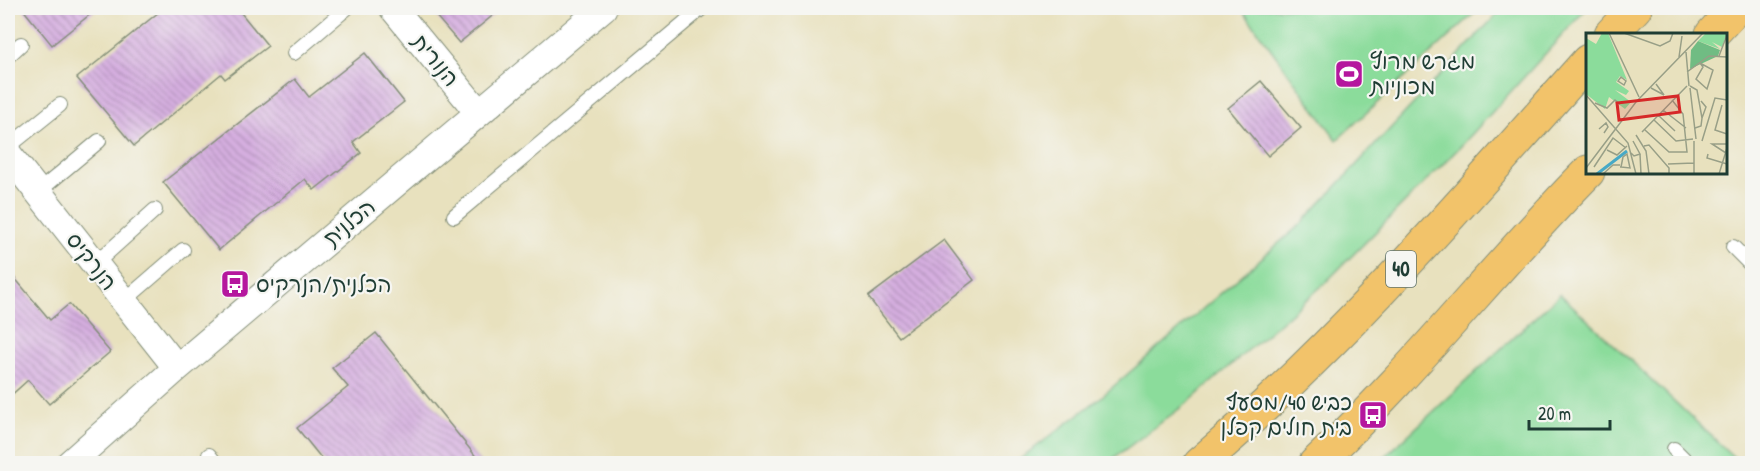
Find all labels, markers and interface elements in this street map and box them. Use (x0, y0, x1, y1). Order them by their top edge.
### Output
street label: הנורית (405, 27, 466, 93)
inset map (1586, 33, 1727, 174)
place label: מגרש מרוץ מכוניות (1368, 46, 1476, 101)
sports icon: מגרש מרוץ מכוניות (1333, 58, 1365, 90)
street label: הכלנית (316, 191, 382, 253)
street label: הנרקיס (60, 226, 124, 296)
road number: 40 (1386, 251, 1416, 287)
bus stop icon: הכלנית/הנרקיס (219, 268, 251, 300)
place label: הכלנית/הנרקיס (256, 269, 392, 299)
place label: כביש 40/מסעף בית חולים קפלן (1220, 387, 1352, 442)
scale bar (1529, 393, 1610, 431)
bus stop icon: כביש 40/מסעף בית חולים קפלן (1357, 399, 1389, 431)
text: 20 m (1538, 401, 1571, 426)

